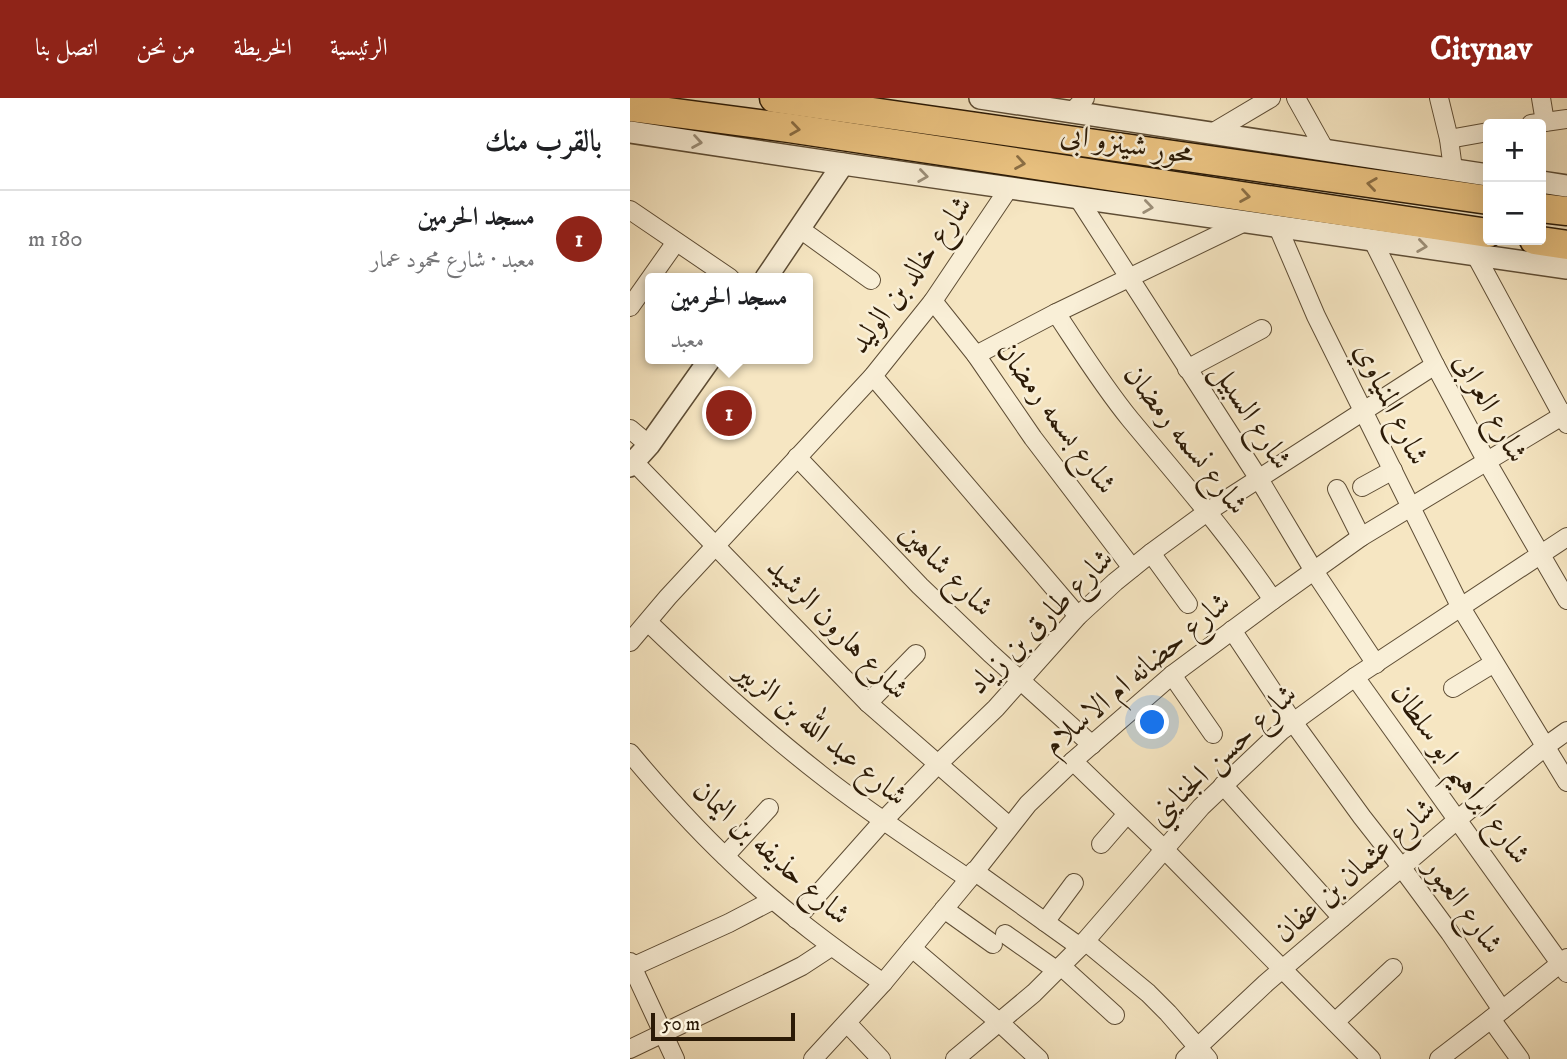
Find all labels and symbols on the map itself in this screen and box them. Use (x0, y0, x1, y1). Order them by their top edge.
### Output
street label: محور شينزو ابى (1057, 116, 1196, 175)
one-way arrow (789, 121, 801, 136)
one-way arrow (692, 134, 703, 149)
one-way arrow (1014, 155, 1026, 170)
one-way arrow (917, 168, 928, 183)
one-way arrow (1366, 176, 1378, 191)
street label: شارع خالد بن الوليد (841, 189, 985, 364)
one-way arrow (1239, 189, 1251, 204)
one-way arrow (1142, 200, 1154, 215)
one-way arrow (1416, 238, 1427, 253)
street label: شارع بسمه رمضان (984, 334, 1124, 505)
street label: شارع المنياوي (1341, 337, 1437, 474)
street label: شارع العرابى (1440, 347, 1535, 472)
street label: شارع السبيل (1198, 355, 1300, 480)
street label: شارع نسمه رمضان (1111, 357, 1255, 526)
pin: 1 (706, 387, 752, 439)
street label: شارع شاهين (887, 515, 1001, 629)
street label: شارع طارق بن زياد (960, 541, 1125, 706)
street label: شارع هارون الرشيد (754, 550, 916, 712)
street label: شارع حضانه ام الاسلام (1036, 585, 1242, 768)
street label: شارع عبد الله بن الزبير (722, 647, 918, 819)
street label: شارع ابراهيم ابو سلطان (1375, 676, 1538, 877)
street label: شارع حسن الجنايني (1141, 677, 1310, 839)
your location (1135, 705, 1169, 739)
street label: شارع حذيفه بن اليمان (681, 772, 858, 937)
street label: شارع عثمان بن عفان (1266, 790, 1447, 955)
street label: شارع العبور (1410, 848, 1511, 965)
scale bar (651, 1010, 794, 1042)

